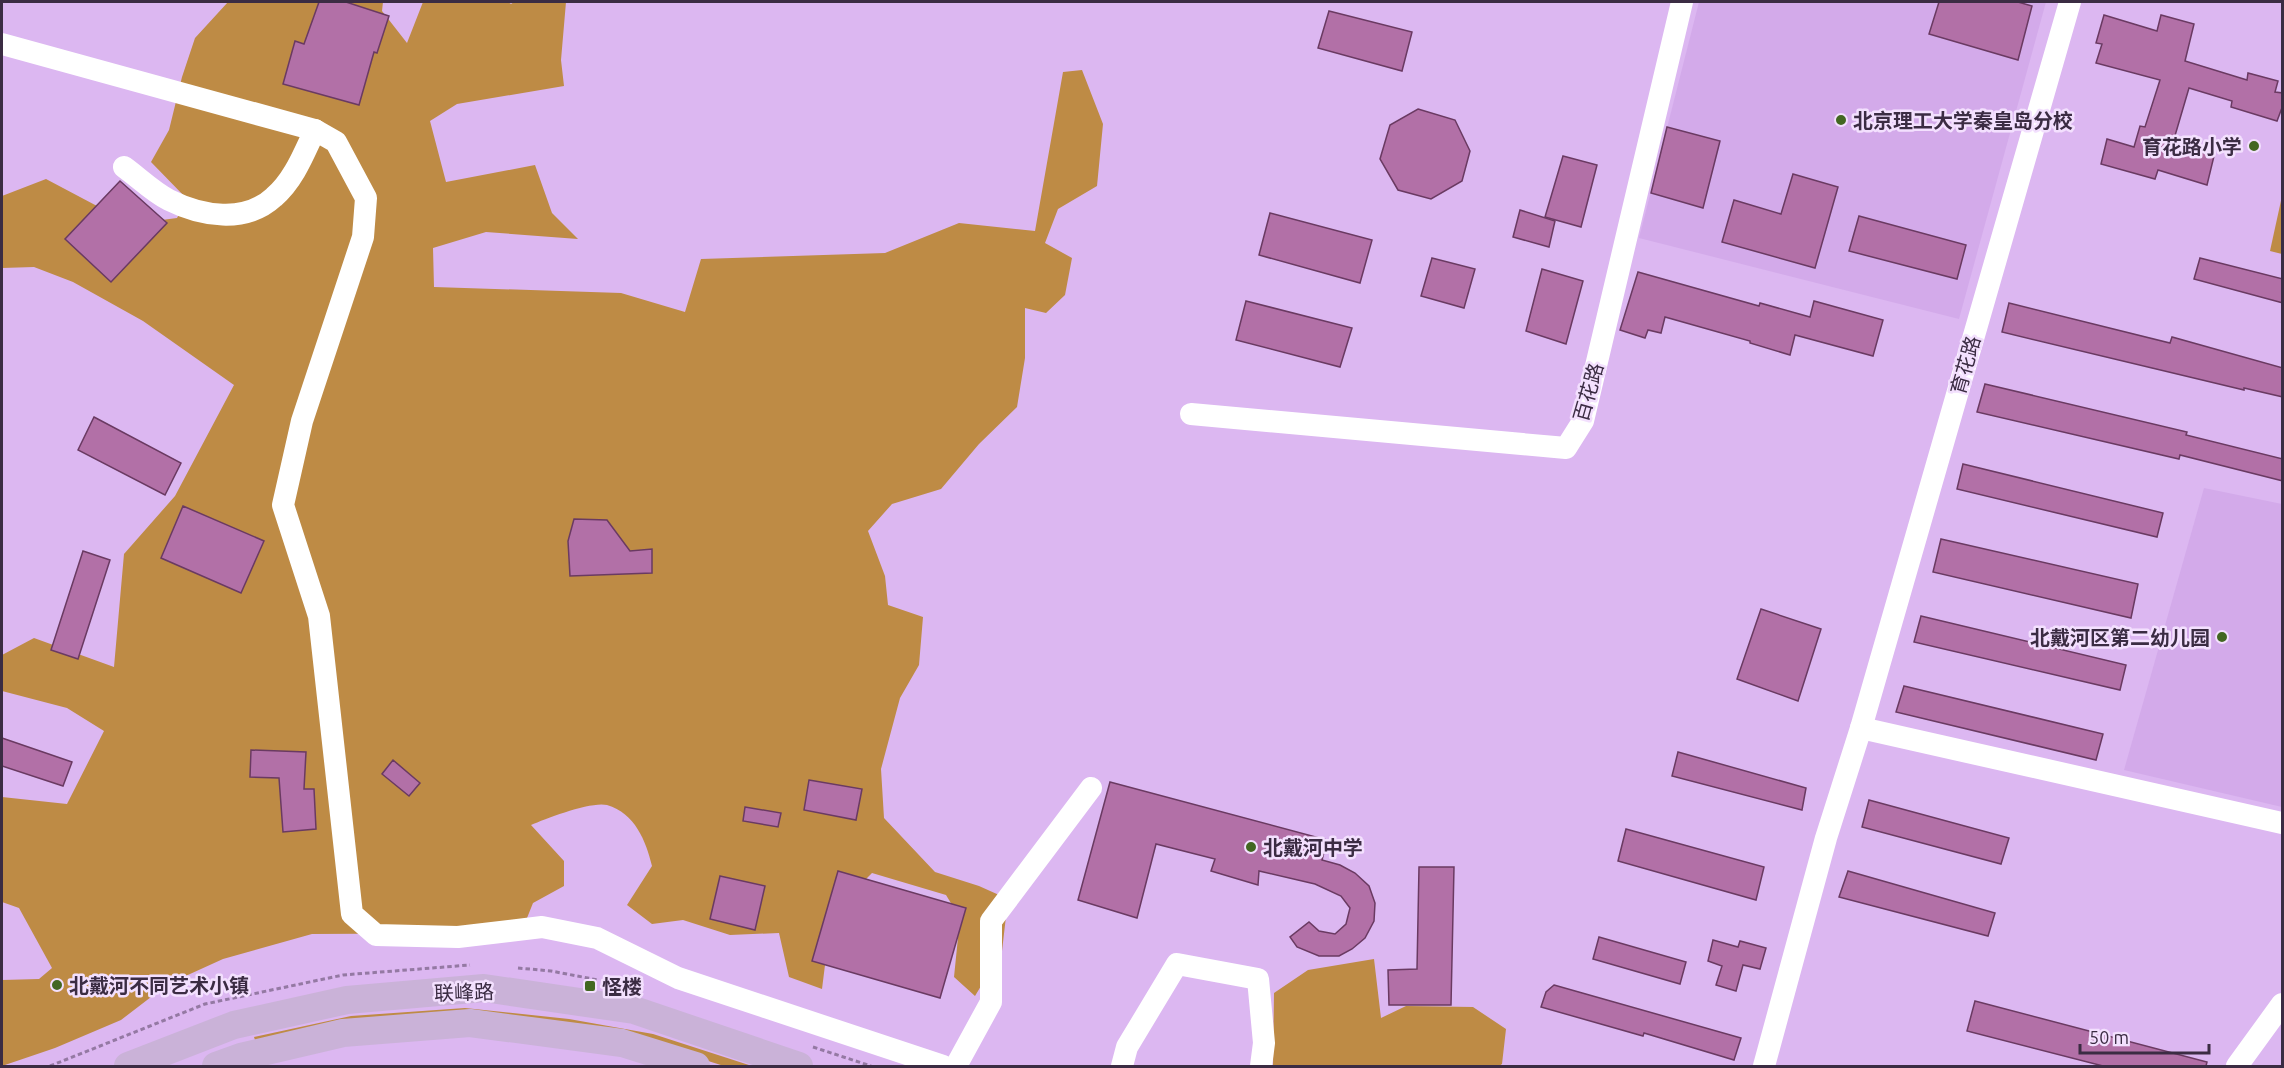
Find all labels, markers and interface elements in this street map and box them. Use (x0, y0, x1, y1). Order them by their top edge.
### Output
place label: 北京理工大学秦皇岛分校 (1853, 109, 2073, 132)
marker: 北京理工大学秦皇岛分校 (1834, 113, 1848, 127)
place label: 育花路小学 (2142, 135, 2242, 158)
marker: 育花路小学 (2247, 139, 2261, 153)
street label: 育花路 (1946, 333, 1984, 397)
street label: 百花路 (1569, 360, 1607, 424)
place label: 北戴河区第二幼儿园 (2030, 626, 2210, 649)
marker: 北戴河区第二幼儿园 (2215, 630, 2229, 644)
place label: 北戴河中学 (1263, 836, 1363, 859)
marker: 北戴河中学 (1244, 840, 1258, 854)
place label: 北戴河不同艺术小镇 (69, 974, 249, 997)
place label: 怪楼 (602, 975, 642, 998)
marker: 北戴河不同艺术小镇 (50, 978, 64, 992)
street label: 联峰路 (434, 979, 494, 1005)
marker: 怪楼 (583, 979, 597, 993)
scale bar (2080, 1017, 2209, 1055)
text: 50 m (2089, 1027, 2129, 1047)

